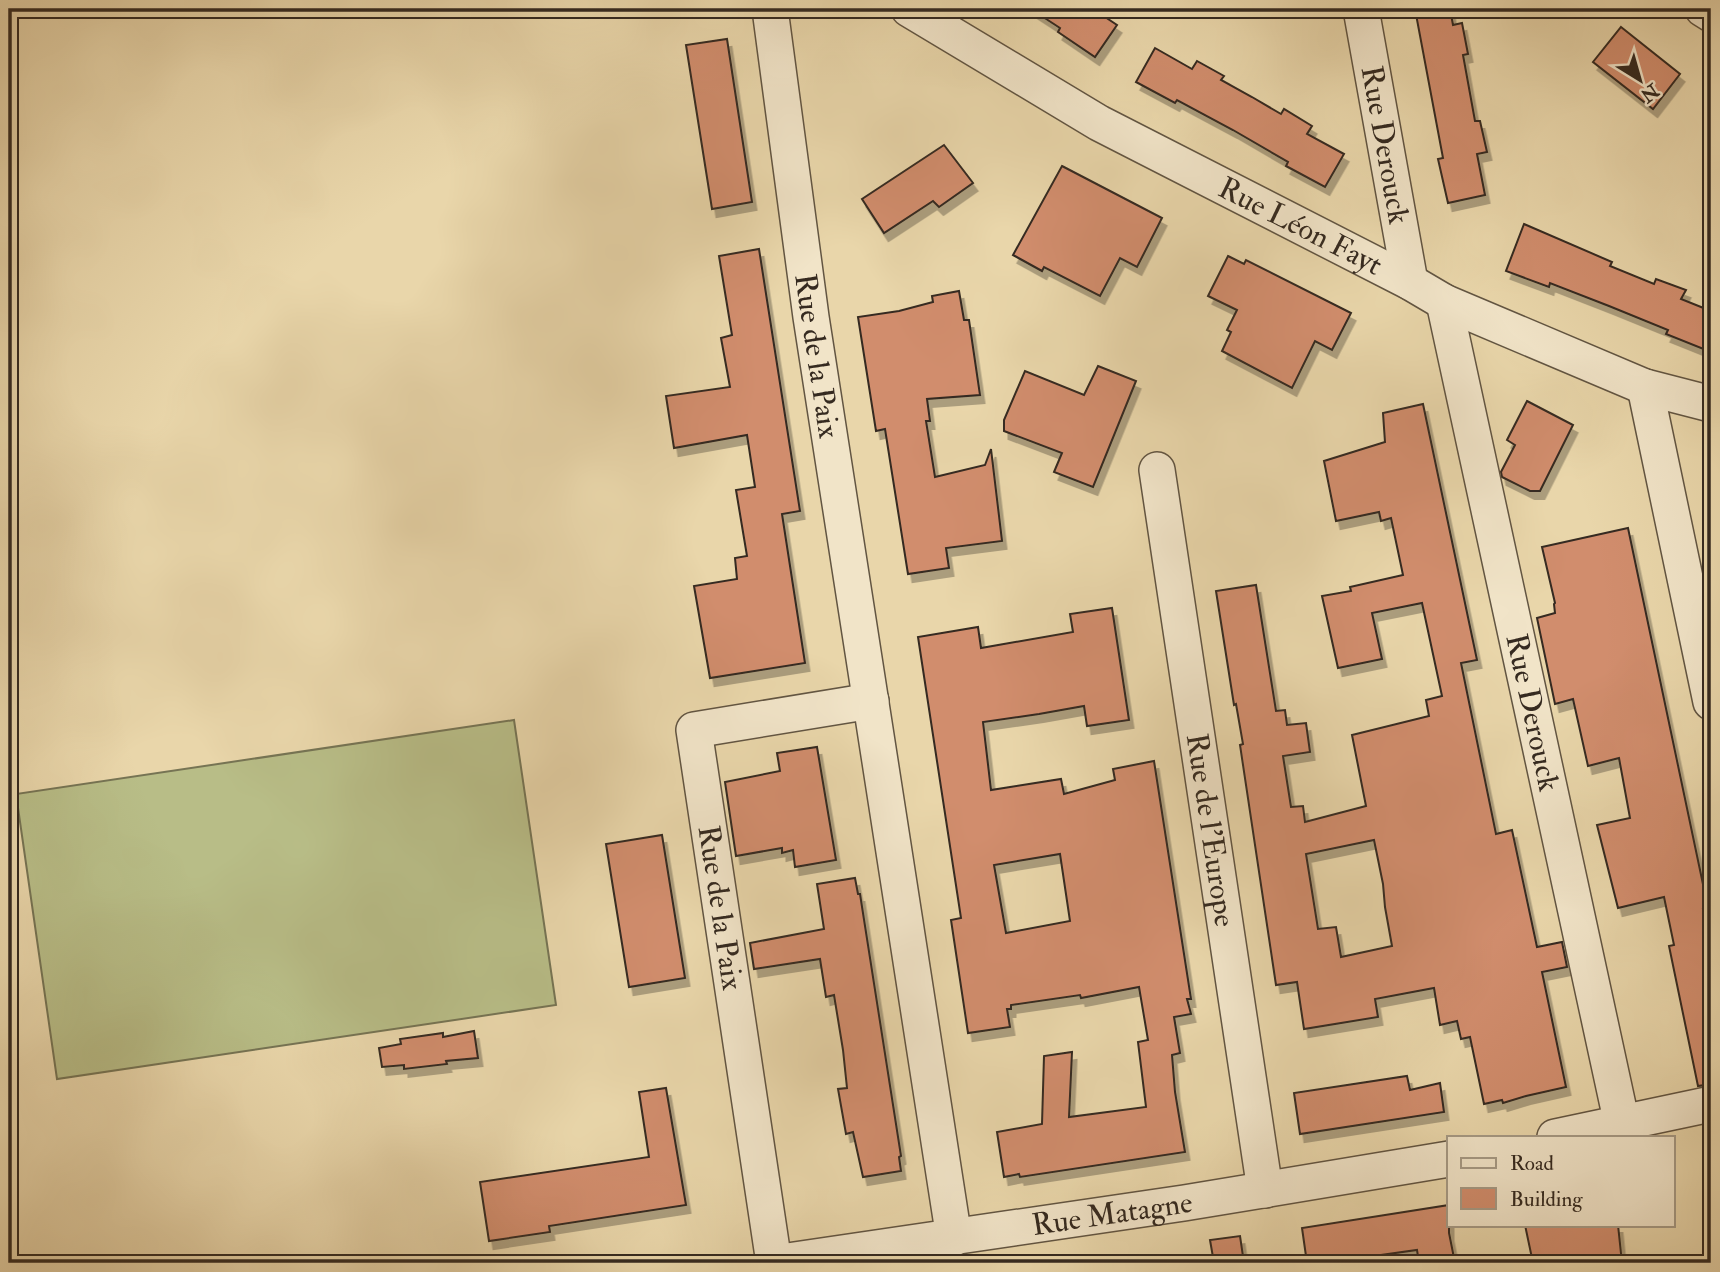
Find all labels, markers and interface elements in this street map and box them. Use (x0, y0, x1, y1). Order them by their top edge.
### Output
north arrow (1604, 46, 1674, 116)
street label: Rue Derouck (1353, 63, 1417, 227)
text: N (1635, 77, 1664, 108)
street label: Rue Léon Fayt (1212, 169, 1389, 284)
street label: Rue de la Paix (786, 271, 848, 441)
street label: Rue Derouck (1497, 630, 1567, 795)
street label: Rue de l'Europe (1178, 731, 1243, 929)
street label: Rue de la Paix (690, 823, 751, 993)
legend (1447, 1136, 1674, 1226)
text: Road (1510, 1150, 1555, 1177)
street label: Rue Matagne (1030, 1184, 1195, 1244)
text: Building (1510, 1186, 1583, 1213)

